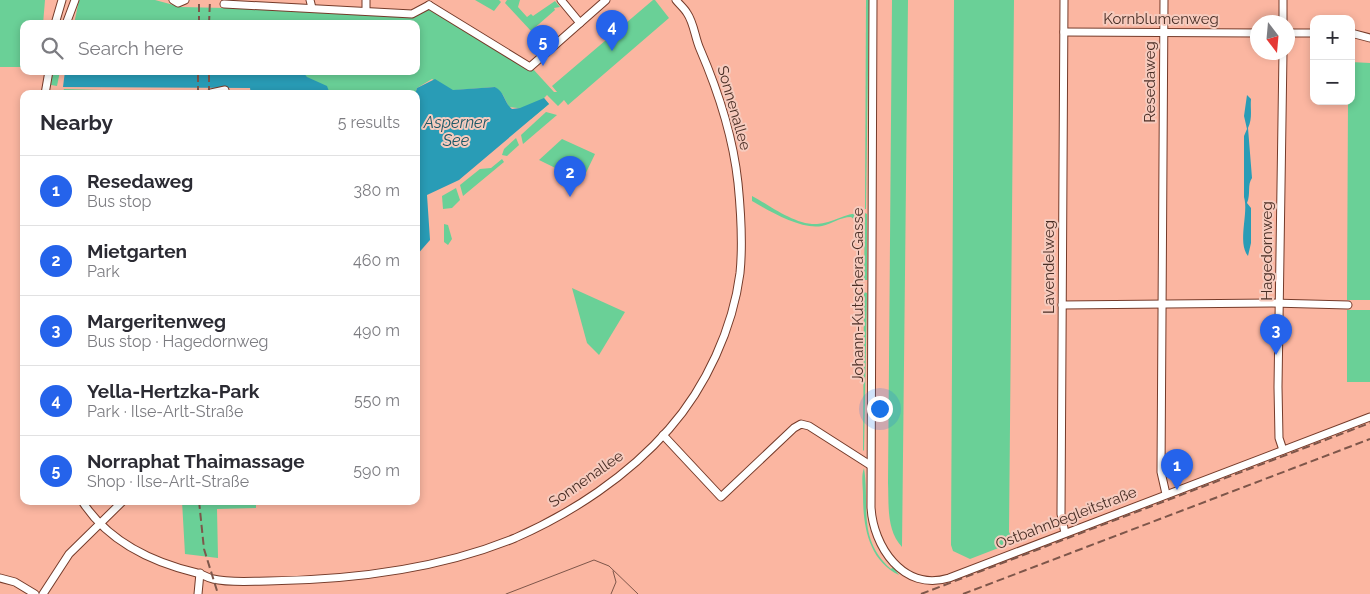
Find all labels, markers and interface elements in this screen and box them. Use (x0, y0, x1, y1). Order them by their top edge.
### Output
pin: 4 (596, 10, 628, 51)
street label: Kornblumenweg (1103, 10, 1219, 28)
north arrow (1250, 15, 1295, 60)
map controls (1310, 15, 1355, 105)
button: + (1310, 15, 1355, 60)
search box (20, 20, 420, 75)
pin: 5 (527, 25, 559, 66)
icon: search (38, 34, 66, 62)
text: Search here (78, 37, 184, 59)
street label: Resedaweg (1141, 41, 1159, 123)
button: − (1310, 60, 1355, 105)
street label: Sonnenallee (713, 64, 755, 152)
text: Nearby (40, 110, 113, 135)
text: 5 results (338, 113, 400, 132)
water label: Asperner See (423, 113, 489, 150)
pin: 2 (554, 156, 586, 197)
text: Resedaweg (87, 170, 193, 192)
text: 1 (52, 181, 60, 200)
text: 380 m (353, 181, 400, 200)
text: Bus stop (87, 192, 151, 211)
street label: Hagedornweg (1258, 201, 1276, 301)
street label: Johann-Kutschera-Gasse (849, 207, 867, 383)
street label: Lavendelweg (1040, 220, 1058, 314)
text: Mietgarten (87, 240, 187, 262)
text: 2 (51, 251, 61, 270)
text: 460 m (353, 251, 400, 270)
text: Park (87, 262, 120, 281)
text: Margeritenweg (87, 310, 226, 332)
pin: 3 (1260, 314, 1292, 355)
text: 3 (52, 321, 60, 340)
text: 490 m (353, 321, 400, 340)
text: Bus stop · Hagedornweg (87, 332, 268, 351)
text: Yella-Hertzka-Park (87, 380, 259, 402)
text: 4 (51, 391, 61, 410)
text: 550 m (354, 391, 400, 410)
your location (867, 396, 893, 422)
text: Park · Ilse-Arlt-Straße (87, 402, 243, 421)
street label: Sonnenallee (545, 447, 627, 511)
pin: 1 (1161, 449, 1193, 490)
text: Norraphat Thaimassage (87, 450, 305, 472)
text: 5 (52, 461, 60, 480)
text: 590 m (353, 461, 400, 480)
text: Shop · Ilse-Arlt-Straße (87, 472, 249, 491)
street label: Ostbahnbegleitstraße (993, 483, 1139, 553)

